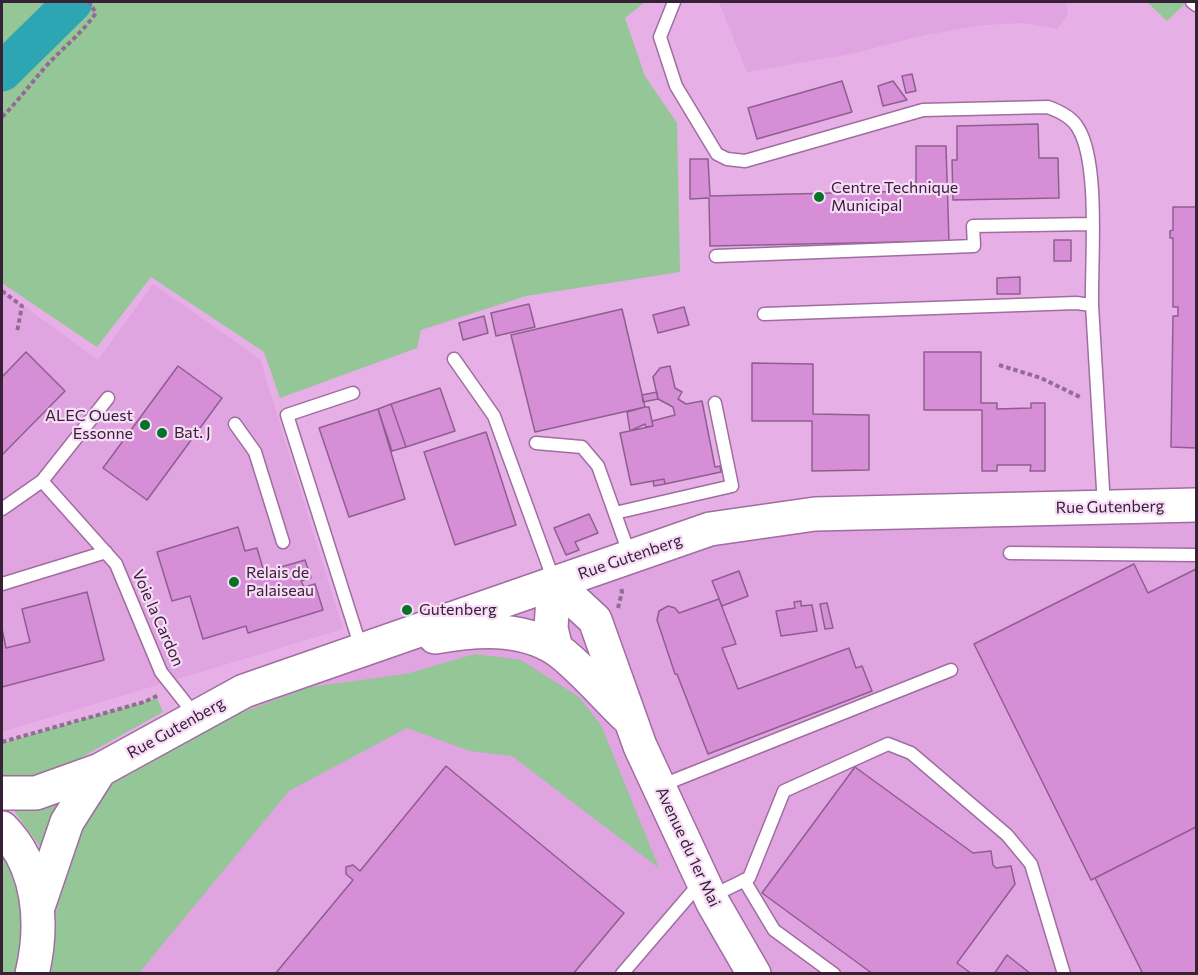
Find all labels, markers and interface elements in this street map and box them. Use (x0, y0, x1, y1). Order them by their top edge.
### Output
place label: Centre Technique Municipal (831, 178, 958, 216)
marker: Centre Technique Municipal (812, 190, 826, 204)
place label: ALEC Ouest Essonne (45, 406, 133, 444)
marker: ALEC Ouest Essonne (138, 418, 152, 432)
place label: Bat. J (174, 423, 211, 443)
marker: Bat. J (155, 426, 169, 440)
street label: Rue Gutenberg (1055, 496, 1165, 518)
street label: Rue Gutenberg (575, 530, 685, 584)
place label: Relais de Palaiseau (246, 563, 314, 601)
street label: Voie la Cardon (128, 567, 188, 669)
marker: Relais de Palaiseau (227, 575, 241, 589)
place label: Gutenberg (419, 600, 497, 620)
marker: Gutenberg (400, 603, 414, 617)
street label: Rue Gutenberg (124, 693, 228, 763)
street label: Avenue du 1er Mai (652, 784, 724, 910)

